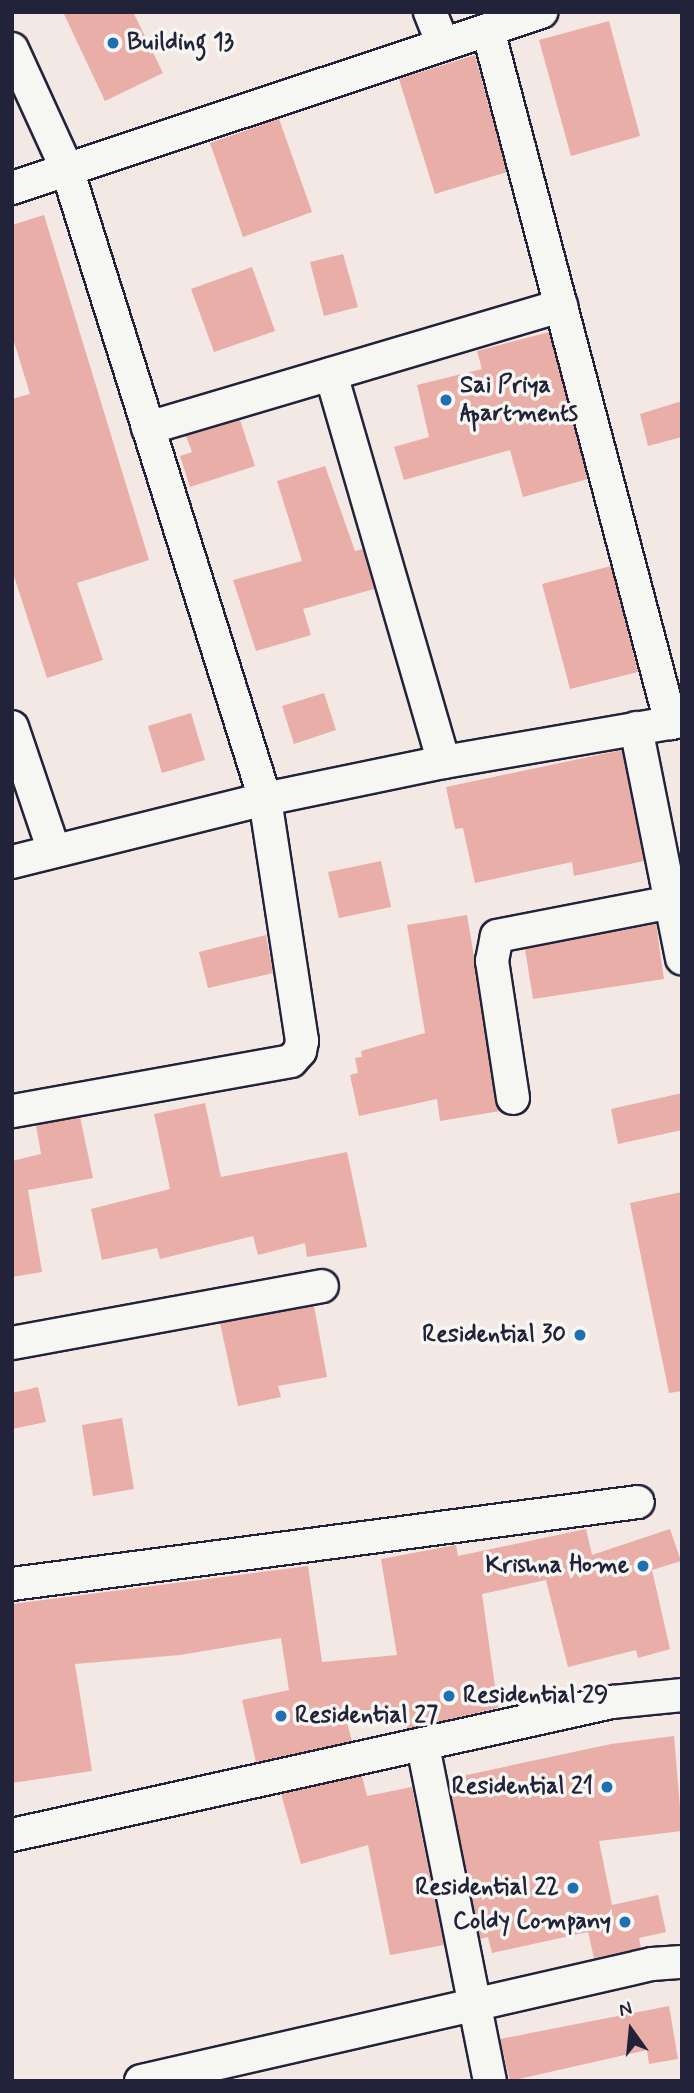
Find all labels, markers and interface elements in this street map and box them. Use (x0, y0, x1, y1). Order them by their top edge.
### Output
place label: Building 13 (127, 29, 234, 57)
marker: Building 13 (105, 35, 121, 51)
place label: Sai Priya Apartments (460, 372, 578, 428)
marker: Sai Priya Apartments (438, 392, 454, 408)
place label: Residential 30 (422, 1321, 566, 1349)
marker: Residential 30 (572, 1327, 588, 1343)
place label: Krishna Home (486, 1552, 629, 1580)
marker: Krishna Home (635, 1558, 651, 1574)
place label: Residential 29 (463, 1682, 608, 1710)
marker: Residential 29 (441, 1688, 457, 1704)
place label: Residential 27 (295, 1702, 438, 1730)
marker: Residential 27 (273, 1708, 289, 1724)
place label: Residential 21 (452, 1773, 593, 1801)
marker: Residential 21 (599, 1779, 615, 1795)
place label: Residential 22 (415, 1874, 559, 1902)
marker: Residential 22 (565, 1880, 581, 1896)
place label: Coldy Company (453, 1908, 611, 1936)
marker: Coldy Company (617, 1914, 633, 1930)
north arrow (596, 1995, 666, 2065)
text: N (616, 1996, 635, 2023)

